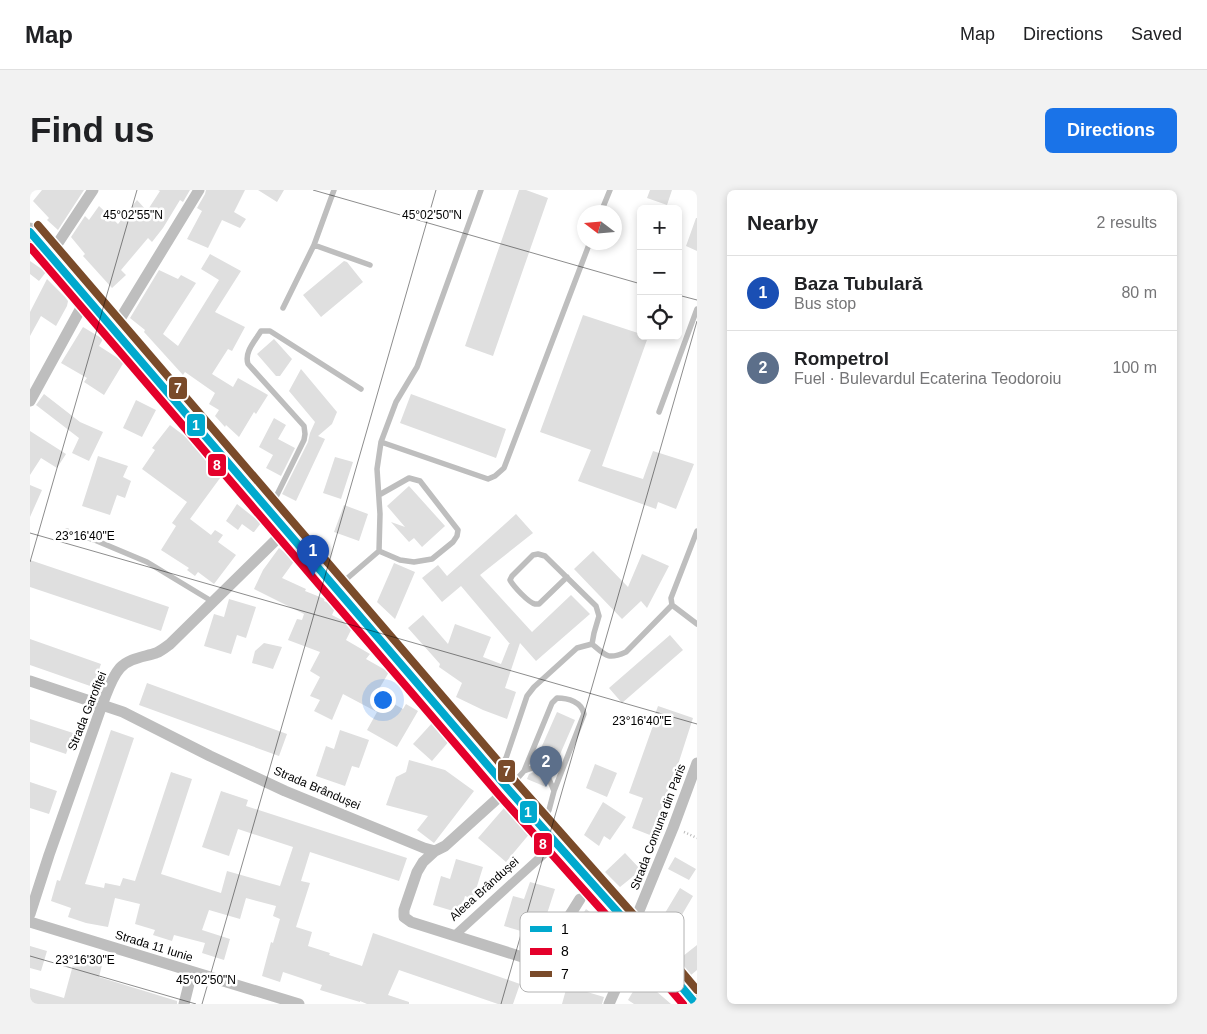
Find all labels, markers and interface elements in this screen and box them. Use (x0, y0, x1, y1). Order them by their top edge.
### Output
text: Map (25, 21, 73, 48)
text: Map (960, 24, 995, 44)
text: Directions (1023, 24, 1103, 44)
text: Saved (1131, 24, 1182, 44)
button: Directions (1045, 108, 1177, 153)
text: Find us (30, 110, 154, 149)
north arrow (577, 205, 622, 250)
map controls (637, 205, 682, 340)
button: + (637, 205, 682, 250)
text: 45°02'55"N (103, 208, 163, 222)
text: 45°02'50"N (402, 208, 462, 222)
text: Nearby (747, 211, 818, 234)
text: 2 results (1097, 214, 1157, 231)
button: − (637, 250, 682, 295)
text: Baza Tubulară (794, 273, 922, 294)
text: 1 (759, 284, 767, 301)
text: 80 m (1121, 284, 1157, 301)
button: locate (637, 295, 682, 340)
text: Bus stop (794, 295, 856, 312)
text: Rompetrol (794, 348, 889, 369)
text: 2 (759, 359, 767, 376)
text: 100 m (1113, 359, 1157, 376)
text: Fuel · Bulevardul Ecaterina Teodoroiu (794, 370, 1061, 387)
line badge: 7 (168, 376, 188, 400)
text: 7 (174, 380, 182, 396)
line badge: 1 (186, 413, 206, 437)
text: 1 (192, 417, 200, 433)
line badge: 8 (207, 453, 227, 477)
text: 8 (213, 457, 221, 473)
text: 23°16'40"E (55, 529, 115, 543)
pin: 1 (297, 535, 329, 576)
street label: Strada Garofiței (65, 669, 109, 753)
your location (370, 687, 396, 713)
text: 23°16'40"E (612, 714, 672, 728)
pin: 2 (530, 746, 562, 787)
line badge: 7 (497, 759, 516, 783)
street label: Strada Comuna din Paris (627, 762, 689, 892)
street label: Strada Brândușei (272, 763, 362, 813)
text: 7 (503, 763, 511, 779)
line badge: 1 (519, 800, 538, 824)
text: 1 (524, 804, 532, 820)
line badge: 8 (533, 832, 553, 856)
text: 8 (539, 836, 547, 852)
street label: Aleea Brândușei (447, 854, 521, 924)
legend (520, 912, 684, 992)
text: 1 (561, 921, 569, 937)
street label: Strada 11 Iunie (113, 928, 195, 965)
text: 8 (561, 943, 569, 959)
text: 23°16'30"E (55, 953, 115, 967)
text: 7 (561, 966, 569, 982)
text: 45°02'50"N (176, 973, 236, 987)

